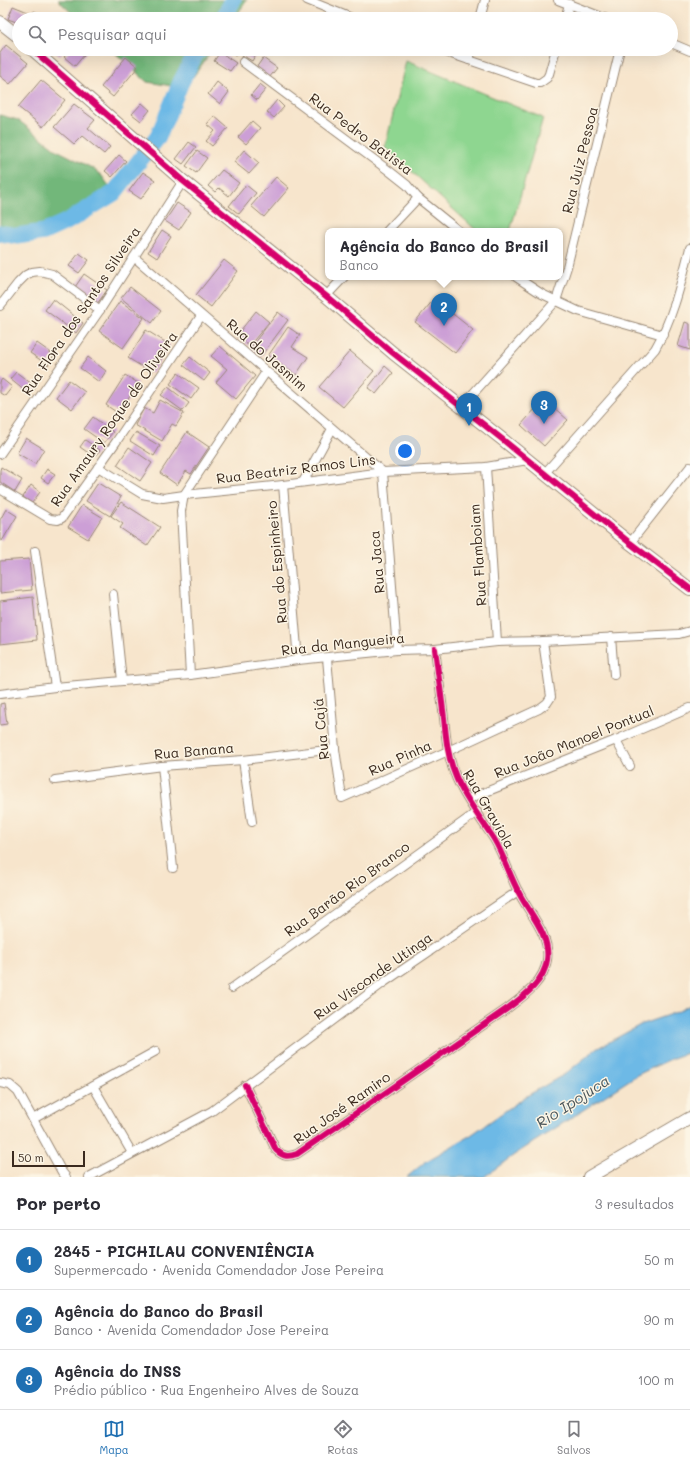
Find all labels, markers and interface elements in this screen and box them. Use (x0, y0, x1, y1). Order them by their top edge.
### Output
search box (12, 12, 678, 56)
icon: search (26, 23, 48, 45)
text: Pesquisar aqui (58, 24, 167, 44)
street label: Rua Pedro Batista (306, 88, 417, 179)
street label: Rua Juiz Pessoa (557, 104, 602, 215)
street label: Rua Flora dos Santos Silveira (17, 222, 144, 399)
popup (325, 228, 563, 280)
text: Agência do Banco do Brasil (340, 236, 548, 256)
text: Banco (340, 256, 378, 273)
pin: 2 (431, 293, 457, 326)
street label: Rua do Jasmim (223, 314, 312, 395)
street label: Rua Amaury Roque de Oliveira (46, 327, 182, 510)
pin: 3 (531, 391, 557, 424)
pin: 1 (456, 393, 482, 426)
your location (395, 441, 415, 461)
street label: Rua Beatriz Ramos Lins (215, 449, 377, 488)
street label: Rua do Espinheiro (262, 500, 291, 624)
street label: Rua Flamboiam (464, 503, 491, 607)
street label: Rua Jaca (364, 530, 389, 594)
street label: Rua da Mangueira (280, 628, 406, 659)
street label: Rua Cajá (308, 697, 333, 761)
street label: Rua João Manoel Pontual (491, 701, 656, 782)
street label: Rua Pinha (365, 735, 434, 780)
street label: Rua Banana (153, 738, 235, 763)
street label: Rua Graviola (459, 766, 520, 852)
street label: Rua Barão Rio Branco (280, 837, 413, 941)
street label: Rua Visconde Utinga (310, 927, 436, 1024)
street label: Rua José Ramiro (289, 1067, 394, 1148)
water label: Rio Ipojuca (532, 1070, 613, 1132)
scale bar (12, 1149, 85, 1168)
text: 50 m (18, 1150, 44, 1165)
text: Por perto (16, 1192, 100, 1214)
text: 3 resultados (595, 1195, 674, 1212)
text: 2845 - PICHILAU CONVENIÊNCIA (54, 1241, 314, 1261)
text: 1 (26, 1251, 32, 1268)
text: 50 m (644, 1251, 674, 1268)
text: Supermercado · Avenida Comendador Jose Pereira (54, 1261, 384, 1278)
text: Agência do Banco do Brasil (54, 1301, 263, 1321)
text: 2 (25, 1311, 33, 1328)
text: 90 m (644, 1311, 674, 1328)
text: Banco · Avenida Comendador Jose Pereira (54, 1321, 329, 1338)
text: Agência do INSS (54, 1361, 181, 1381)
text: 3 (25, 1371, 33, 1388)
text: 100 m (638, 1371, 674, 1388)
text: Prédio público · Rua Engenheiro Alves de Souza (54, 1381, 359, 1398)
tab: Mapa (99, 1418, 129, 1457)
tab: Rotas (328, 1418, 358, 1457)
tab: Salvos (557, 1418, 591, 1457)

